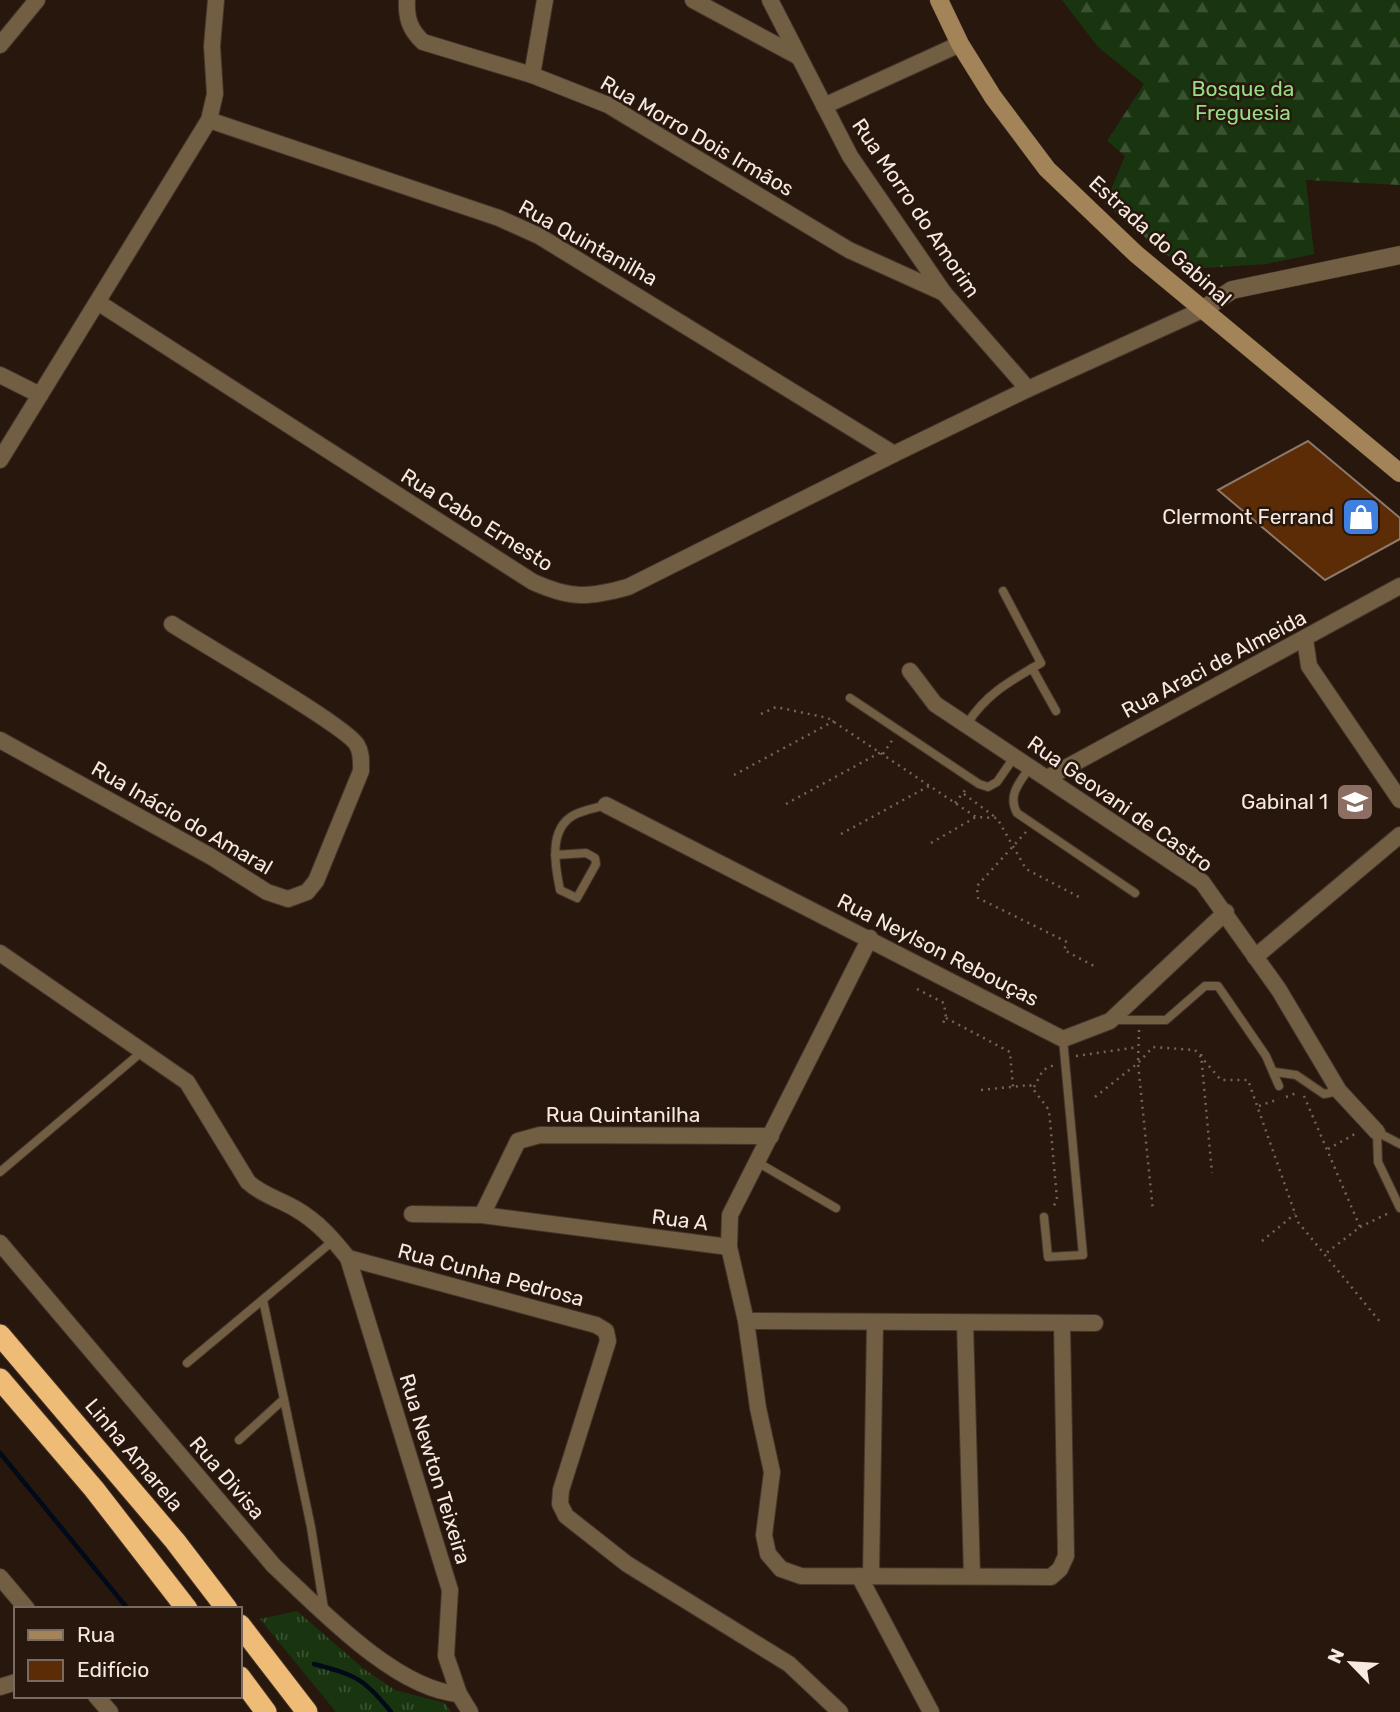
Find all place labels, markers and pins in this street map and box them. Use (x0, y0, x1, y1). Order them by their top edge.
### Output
shop icon: Clermont Ferrand (1340, 496, 1382, 538)
place label: Clermont Ferrand (1162, 504, 1334, 529)
school or university icon: Gabinal 1 (1334, 781, 1376, 823)
place label: Gabinal 1 (1241, 789, 1328, 814)

